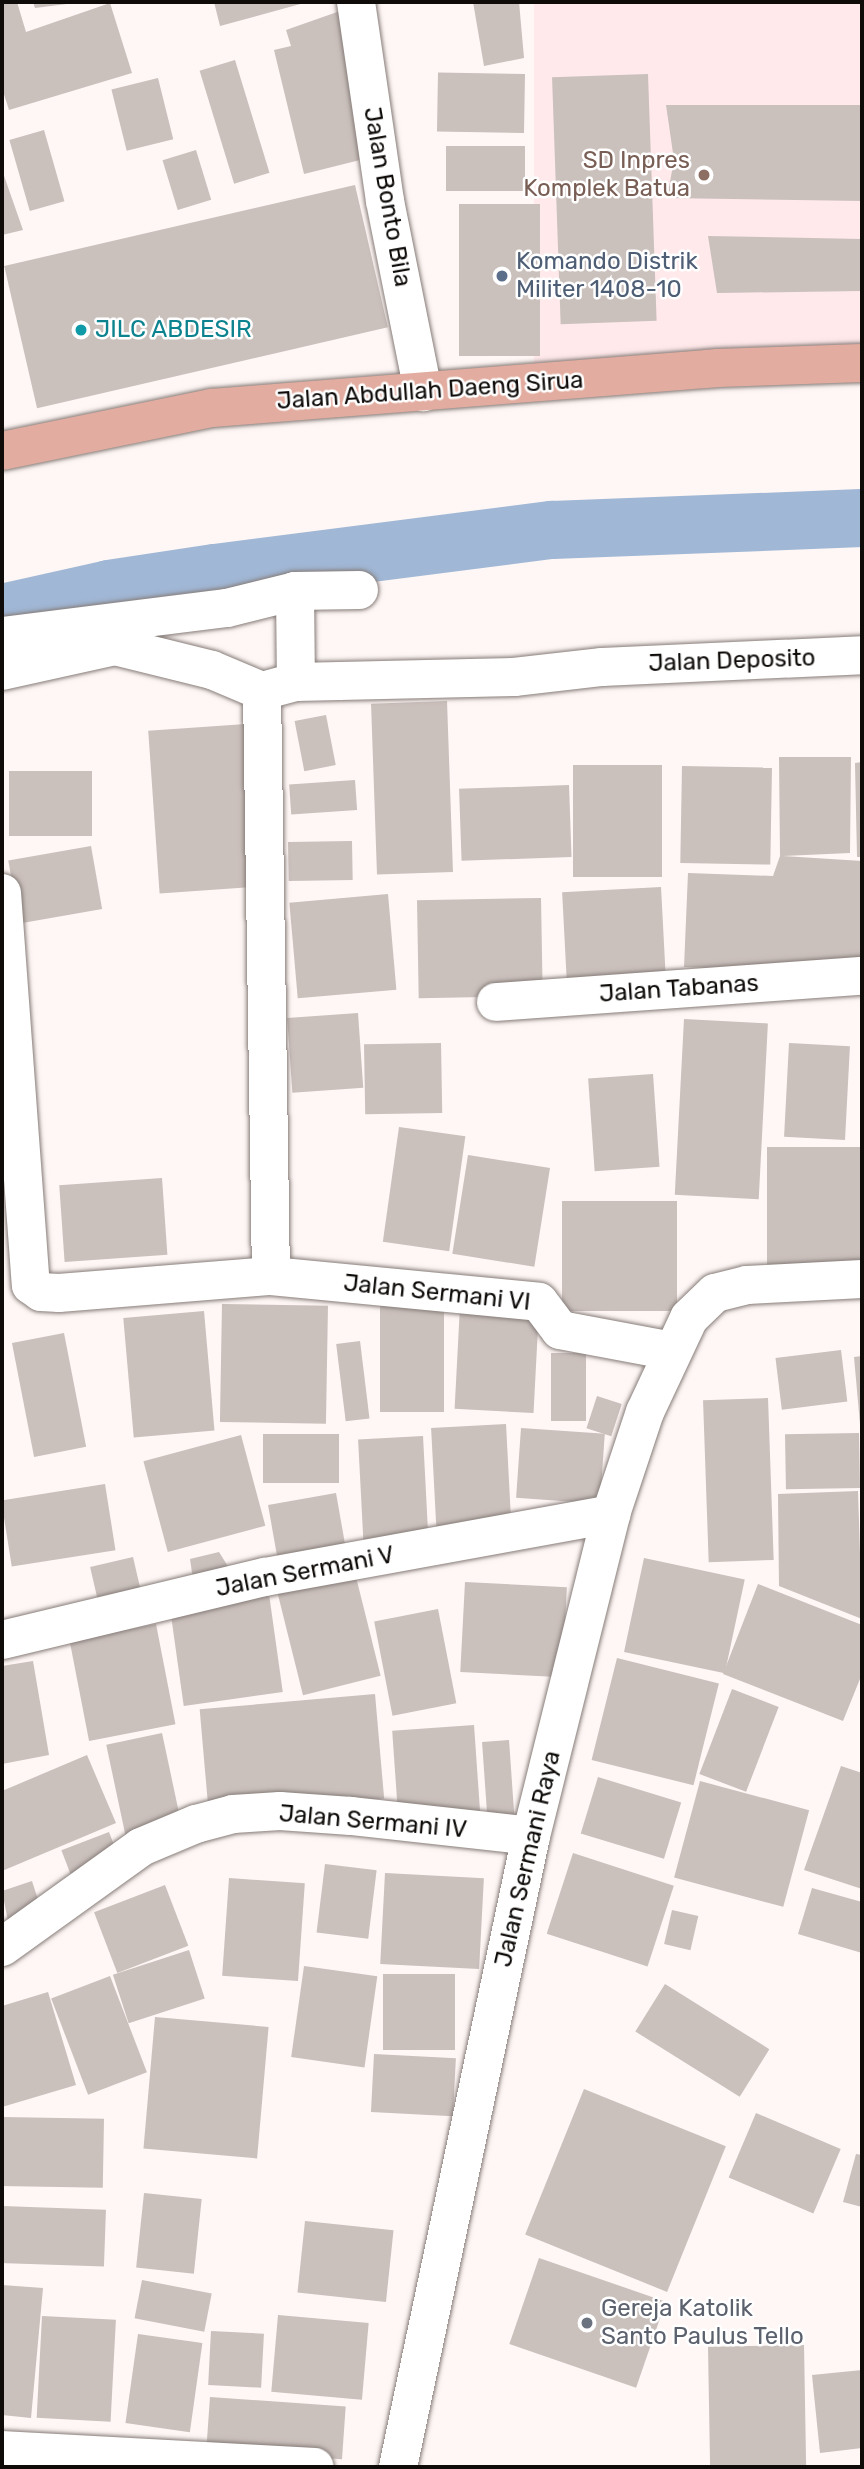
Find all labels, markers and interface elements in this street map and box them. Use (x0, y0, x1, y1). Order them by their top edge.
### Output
street label: Jalan Bonto Bila (357, 105, 417, 289)
place label: SD Inpres Komplek Batua (523, 147, 690, 203)
marker: SD Inpres Komplek Batua (696, 167, 712, 183)
place label: Komando Distrik Militer 1408-10 (516, 248, 698, 304)
marker: Komando Distrik Militer 1408-10 (494, 268, 510, 284)
place label: JILC ABDESIR (95, 316, 252, 344)
marker: JILC ABDESIR (73, 322, 89, 338)
street label: Jalan Abdullah Daeng Sirua (275, 366, 585, 416)
street label: Jalan Deposito (648, 644, 816, 678)
street label: Jalan Tabanas (598, 969, 760, 1009)
street label: Jalan Sermani VI (342, 1269, 532, 1317)
street label: Jalan Sermani V (213, 1541, 397, 1603)
street label: Jalan Sermani Raya (489, 1748, 567, 1970)
street label: Jalan Sermani IV (278, 1799, 468, 1845)
place label: Gereja Katolik Santo Paulus Tello (601, 2295, 804, 2351)
marker: Gereja Katolik Santo Paulus Tello (579, 2315, 595, 2331)

